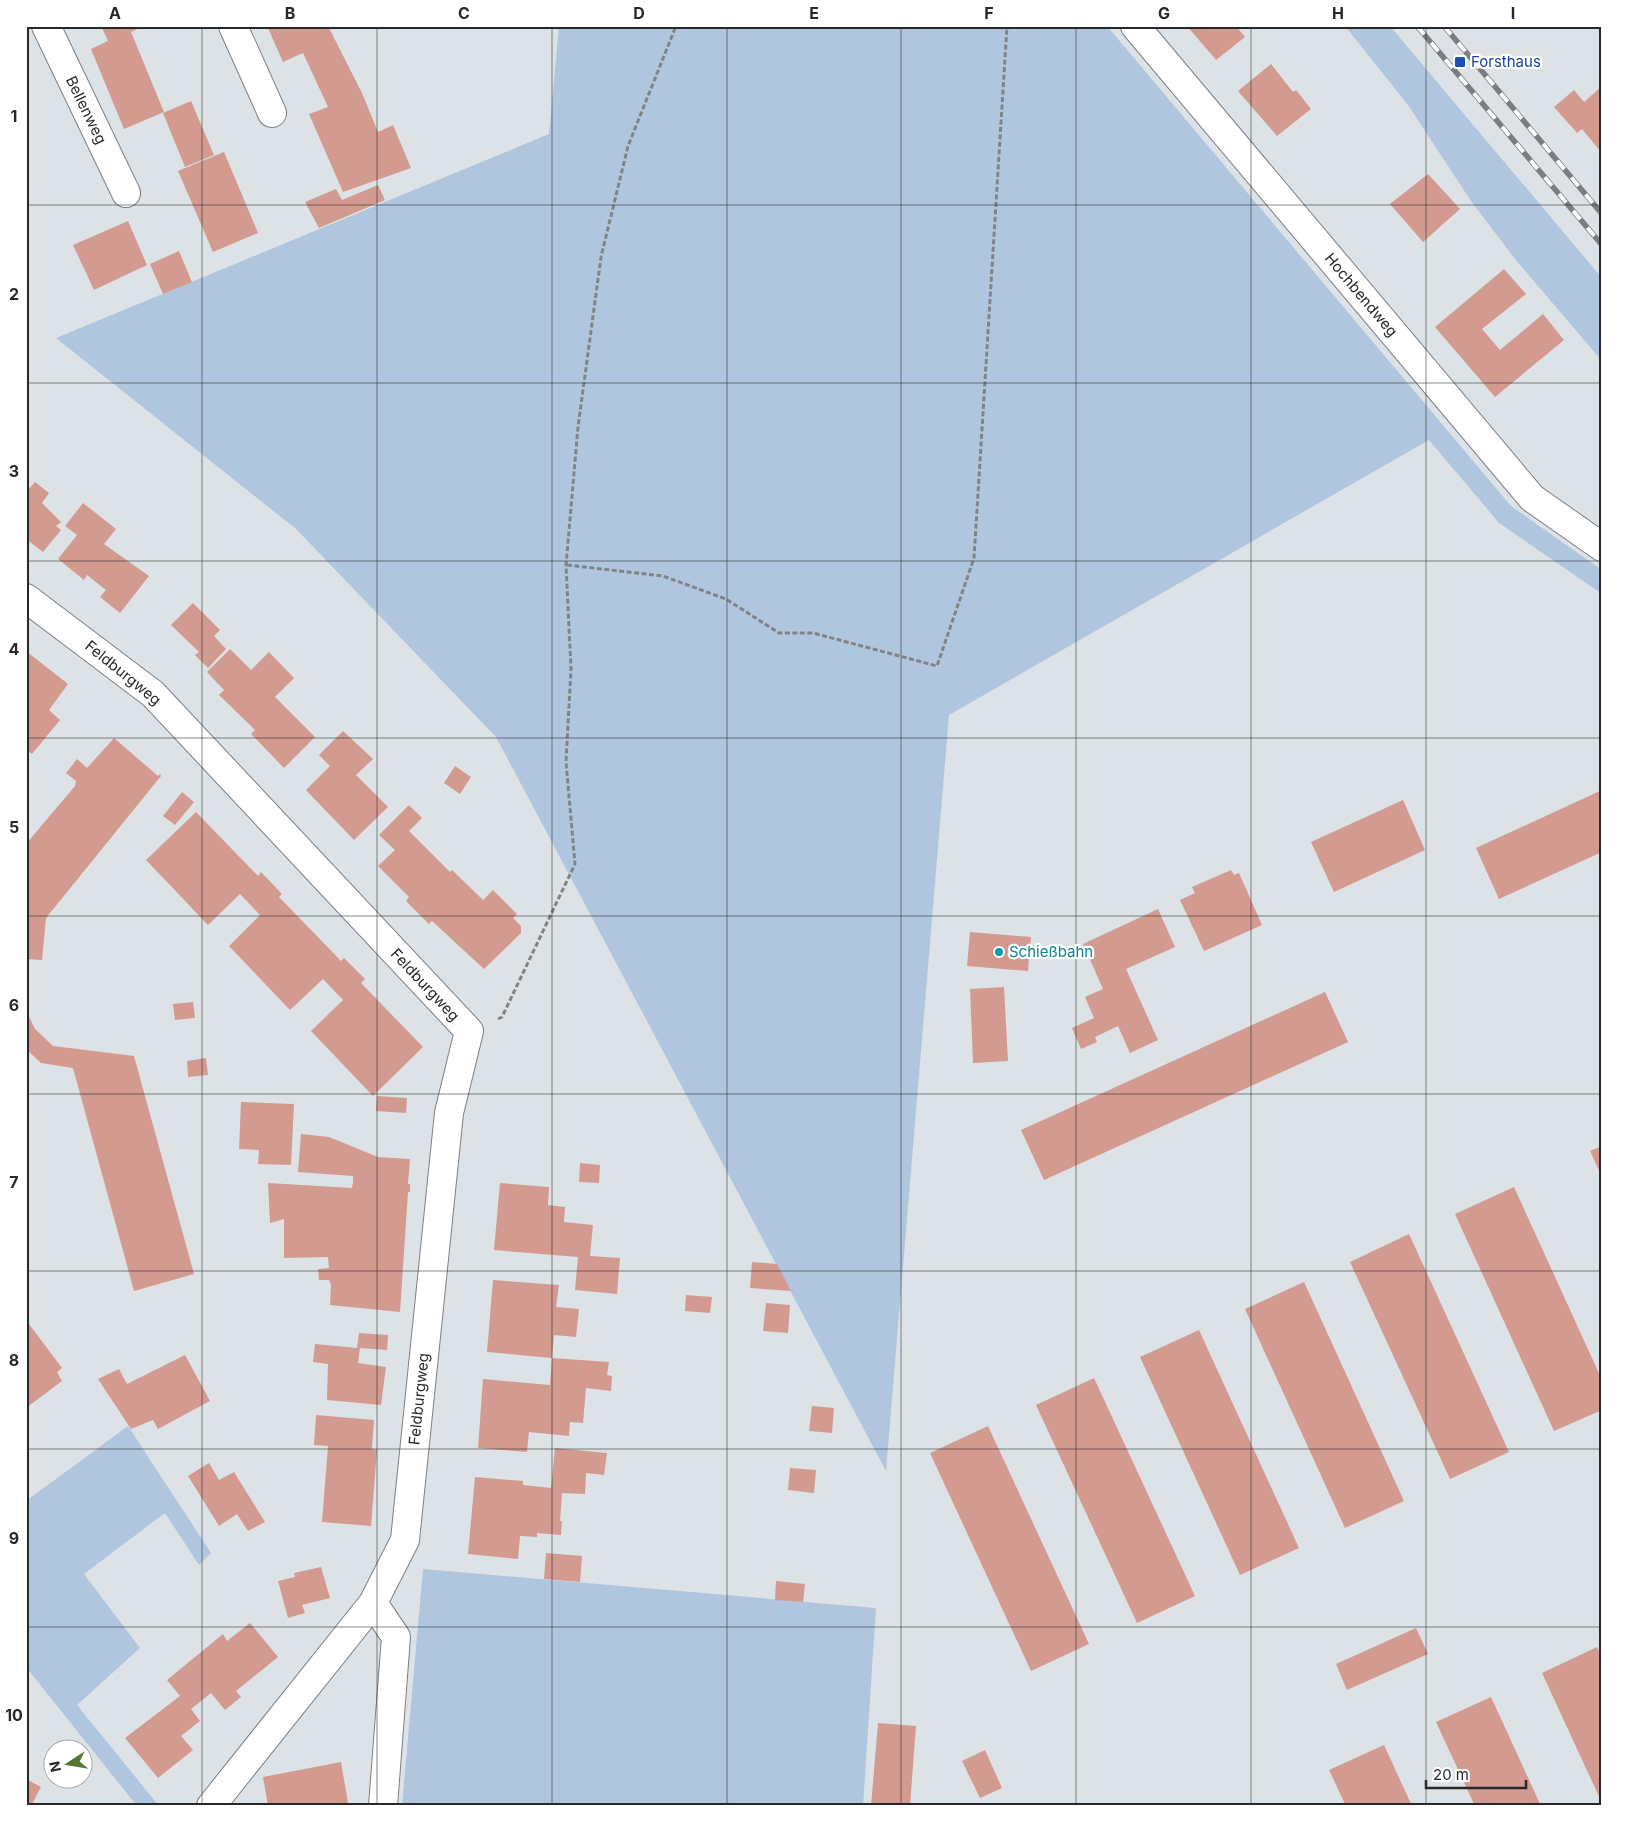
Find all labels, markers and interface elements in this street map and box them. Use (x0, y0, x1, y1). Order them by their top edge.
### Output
text: A (109, 3, 121, 23)
text: B (285, 3, 295, 23)
text: C (458, 3, 470, 23)
text: D (633, 3, 645, 23)
text: E (809, 3, 819, 23)
text: F (984, 3, 994, 23)
text: G (1158, 3, 1170, 23)
text: H (1332, 3, 1344, 23)
text: I (1511, 3, 1515, 23)
place label: Forsthaus (1471, 52, 1541, 71)
marker: Forsthaus (1453, 55, 1467, 69)
street label: Bellenweg (62, 73, 111, 147)
text: 1 (11, 106, 17, 126)
street label: Hochbendweg (1321, 249, 1402, 340)
text: 2 (9, 284, 19, 304)
text: 3 (9, 461, 19, 481)
street label: Feldburgweg (81, 636, 165, 709)
text: 4 (9, 639, 20, 659)
text: 5 (9, 817, 19, 837)
place label: Schießbahn (1009, 942, 1093, 961)
street label: Feldburgweg (387, 944, 464, 1025)
marker: Schießbahn (993, 946, 1005, 958)
text: 6 (9, 995, 19, 1015)
text: 7 (9, 1172, 19, 1192)
text: 8 (9, 1350, 19, 1370)
street label: Feldburgweg (404, 1352, 433, 1446)
text: 9 (9, 1528, 19, 1548)
text: 10 (5, 1705, 23, 1725)
north arrow (42, 1740, 92, 1790)
scale bar (1426, 1757, 1526, 1789)
text: N (45, 1760, 64, 1774)
text: 20 m (1433, 1765, 1469, 1784)

